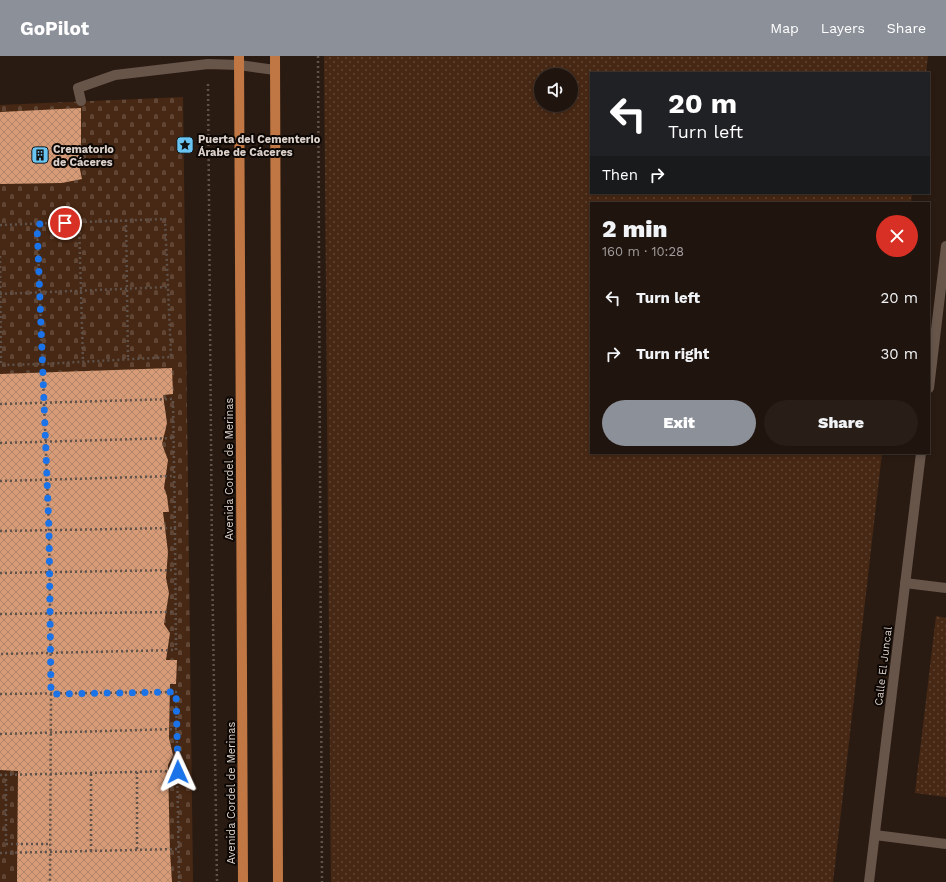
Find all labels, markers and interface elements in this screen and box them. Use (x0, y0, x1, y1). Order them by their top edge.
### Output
text: GoPilot (20, 17, 89, 40)
text: Map (770, 20, 799, 36)
text: Layers (821, 20, 865, 36)
text: Share (887, 20, 926, 36)
map controls (534, 68, 578, 112)
button: sound (534, 68, 578, 112)
text: 20 m (668, 87, 737, 120)
icon: left (602, 88, 654, 140)
text: Turn left (668, 121, 743, 142)
place label: Puerta del Cementerio Árabe de Cáceres (198, 133, 321, 159)
place icon: Puerta del Cementerio Árabe de Cáceres (175, 135, 195, 155)
place label: Crematorio de Cáceres (53, 143, 114, 169)
building icon: Crematorio de Cáceres (30, 145, 50, 165)
icon: right (646, 164, 668, 186)
text: Then (602, 166, 638, 184)
pin (48, 206, 82, 240)
icon: arrive (54, 212, 76, 234)
text: 2 min (602, 215, 667, 243)
button: close (876, 215, 918, 257)
text: 160 m · 10:28 (602, 244, 684, 259)
icon: left (602, 287, 624, 309)
text: Turn left (636, 289, 700, 307)
text: 20 m (881, 289, 918, 307)
icon: right (602, 343, 624, 365)
text: Turn right (636, 345, 709, 363)
text: 30 m (881, 345, 918, 363)
street label: Avenida Cordel de Merinas (223, 397, 236, 540)
button: Exit (602, 400, 756, 446)
button: Share (764, 400, 918, 446)
street label: Calle El Juncal (872, 625, 895, 706)
street label: Avenida Cordel de Merinas (225, 721, 238, 864)
position arrow (157, 751, 199, 793)

